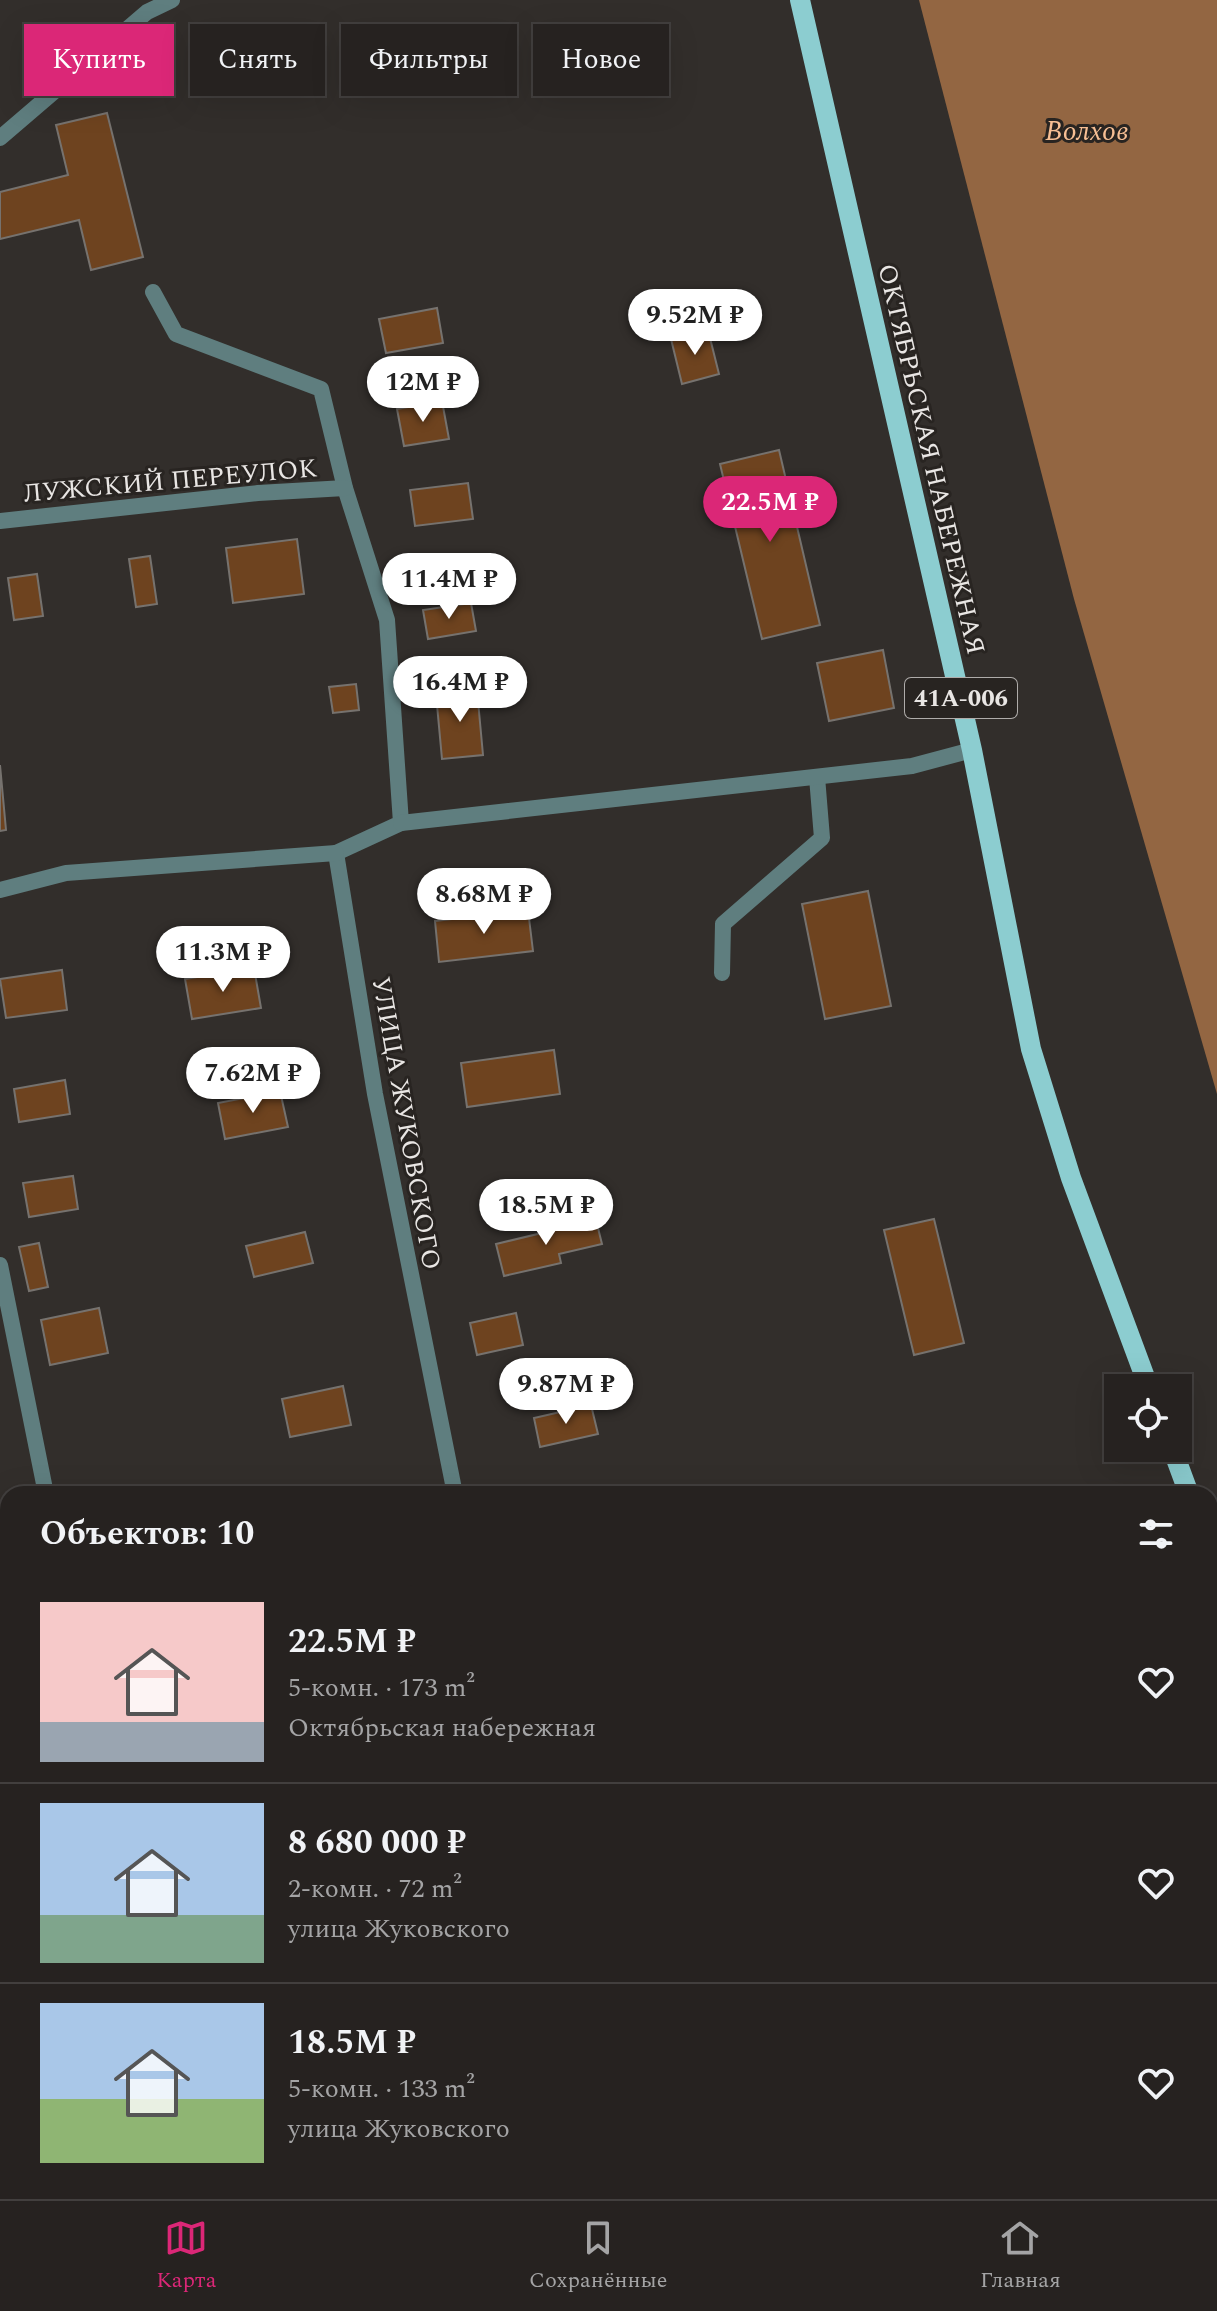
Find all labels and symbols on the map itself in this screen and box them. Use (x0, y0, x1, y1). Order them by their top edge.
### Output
water label: Волхов (1045, 110, 1129, 153)
street label: ОКТЯБРЬСКАЯ НАБЕРЕЖНАЯ (867, 260, 995, 659)
pin: 9.52M ₽ (621, 289, 769, 357)
pin: 12M ₽ (367, 356, 479, 424)
street label: ЛУЖСКИЙ ПЕРЕУЛОК (22, 448, 319, 514)
pin: 22.5M ₽ (696, 476, 844, 544)
pin: 11.4M ₽ (375, 553, 523, 621)
pin: 16.4M ₽ (386, 656, 534, 724)
road number: 41А-006 (905, 678, 1017, 718)
pin: 8.68M ₽ (410, 868, 558, 936)
pin: 11.3M ₽ (149, 926, 297, 994)
street label: УЛИЦА ЖУКОВСКОГО (361, 973, 452, 1273)
pin: 7.62M ₽ (179, 1047, 327, 1115)
pin: 18.5M ₽ (472, 1179, 620, 1247)
pin: 9.87M ₽ (492, 1358, 640, 1426)

